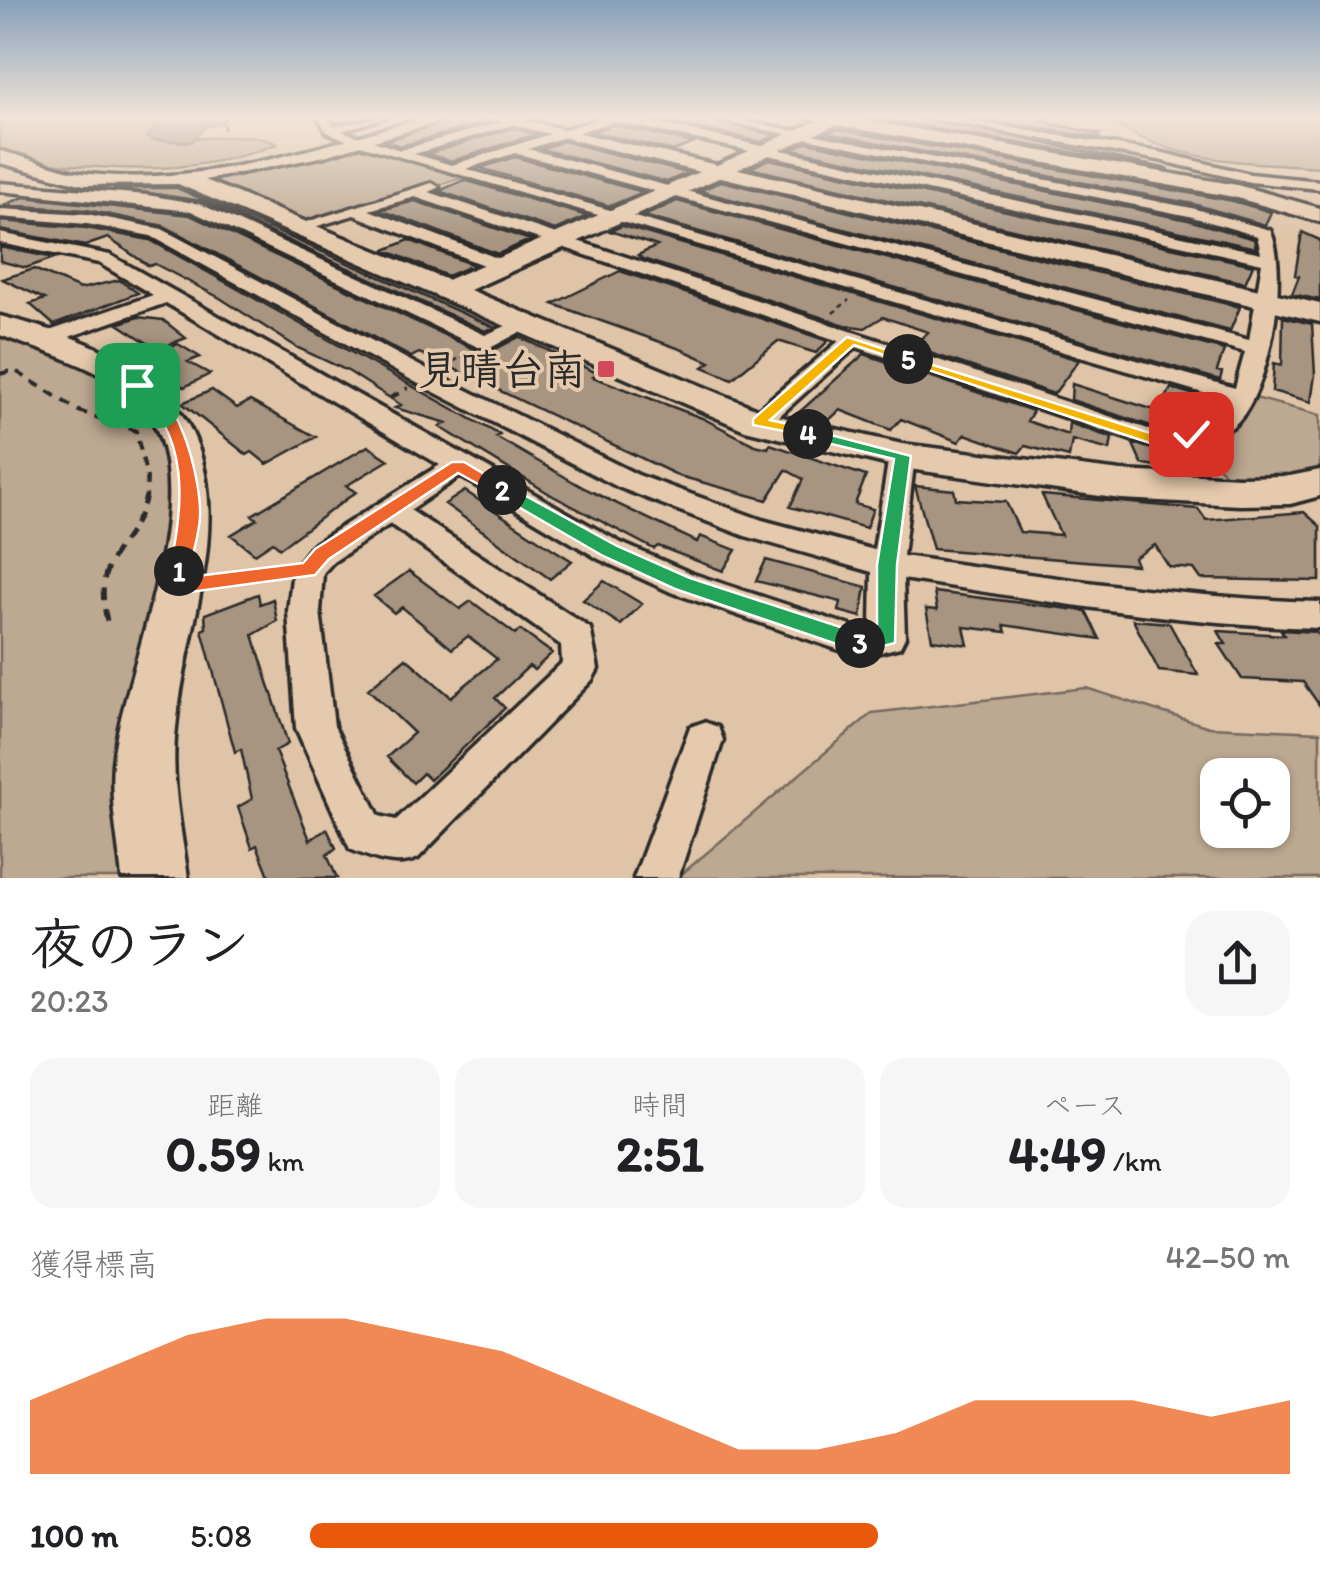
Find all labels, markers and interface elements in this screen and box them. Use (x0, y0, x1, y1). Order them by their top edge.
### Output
pin: 5 (883, 334, 933, 384)
text: 5 (901, 342, 915, 376)
pin (95, 343, 180, 428)
place label: 見晴台南 (418, 344, 586, 395)
icon: arrive (110, 358, 165, 413)
marker: 見晴台南 (595, 358, 617, 380)
pin (1149, 392, 1234, 477)
icon: check (1164, 407, 1219, 462)
pin: 4 (783, 409, 833, 459)
text: 4 (800, 417, 816, 451)
pin: 2 (477, 465, 527, 515)
text: 2 (495, 473, 509, 507)
pin: 1 (154, 546, 204, 596)
text: 1 (173, 554, 186, 588)
pin: 3 (835, 618, 885, 668)
text: 3 (852, 626, 868, 660)
map controls (1200, 758, 1290, 848)
button: locate (1200, 758, 1290, 848)
text: 夜のラン (30, 911, 250, 977)
button: share (1185, 911, 1290, 1016)
text: 20:23 (30, 982, 109, 1020)
text: 距離 (207, 1088, 263, 1122)
text: 時間 (632, 1088, 688, 1122)
text: ペース (1044, 1088, 1126, 1122)
text: 0.59 (166, 1123, 261, 1184)
text: 2:51 (616, 1123, 704, 1184)
text: 4:49 (1008, 1123, 1107, 1184)
text: km (261, 1144, 304, 1178)
text: /km (1107, 1144, 1162, 1178)
text: 42–50 m (1165, 1238, 1290, 1276)
text: 獲得標高 (30, 1245, 158, 1283)
text: 100 m (30, 1517, 118, 1555)
text: 5:08 (190, 1517, 252, 1555)

